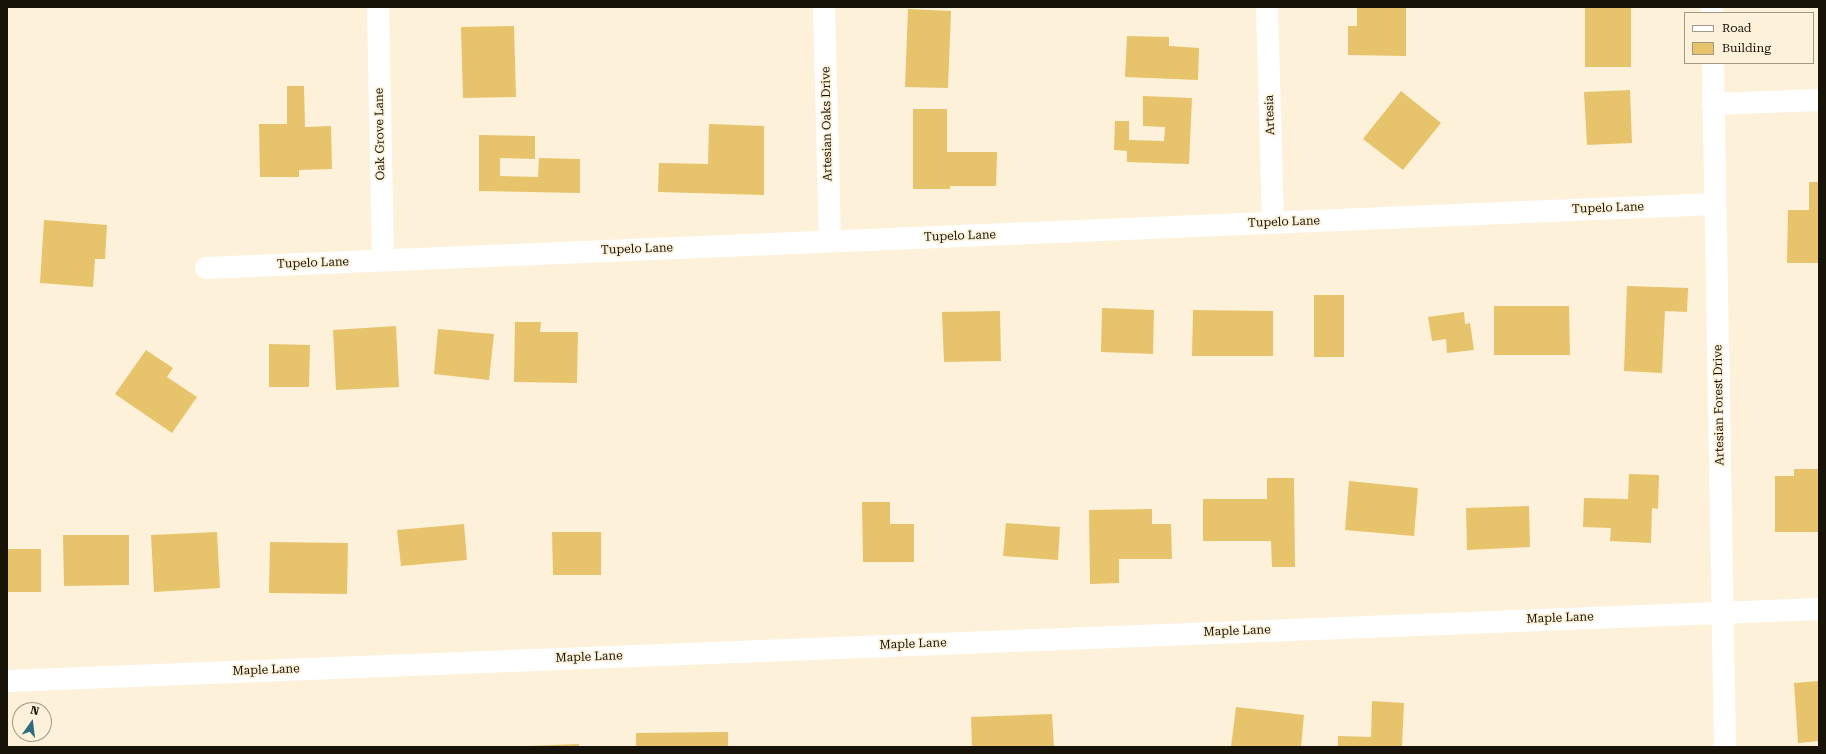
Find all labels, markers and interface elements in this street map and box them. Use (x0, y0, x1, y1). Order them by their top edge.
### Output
legend (1684, 12, 1814, 64)
text: Road (1722, 21, 1751, 35)
text: Building (1722, 41, 1771, 55)
street label: Artesian Oaks Drive (819, 66, 835, 182)
street label: Oak Grove Lane (372, 88, 388, 180)
street label: Artesia (1262, 95, 1278, 135)
street label: Tupelo Lane (1572, 200, 1644, 216)
street label: Tupelo Lane (1248, 214, 1320, 230)
street label: Tupelo Lane (924, 228, 996, 244)
street label: Tupelo Lane (601, 241, 673, 257)
street label: Tupelo Lane (277, 255, 349, 271)
street label: Artesian Forest Drive (1711, 344, 1727, 466)
street label: Maple Lane (1526, 610, 1594, 626)
street label: Maple Lane (1203, 623, 1271, 639)
street label: Maple Lane (879, 636, 947, 652)
street label: Maple Lane (555, 649, 623, 665)
street label: Maple Lane (232, 662, 300, 678)
north arrow (12, 702, 52, 742)
text: N (29, 704, 40, 718)

